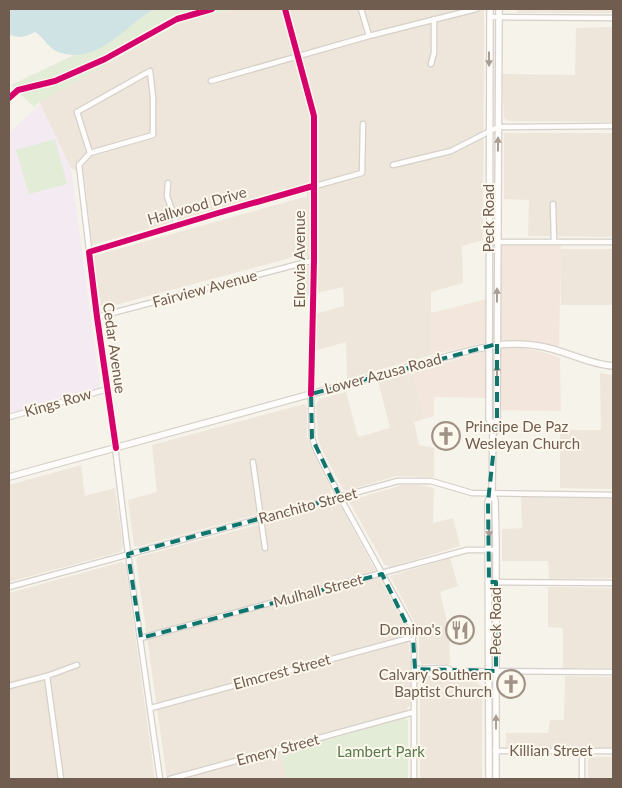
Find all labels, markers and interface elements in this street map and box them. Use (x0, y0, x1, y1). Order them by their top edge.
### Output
one-way arrow (485, 52, 493, 68)
one-way arrow (494, 136, 502, 152)
street label: Hallwood Drive (145, 182, 249, 228)
street label: Peck Road (479, 184, 497, 252)
street label: Elrovia Avenue (290, 210, 308, 308)
street label: Fairview Avenue (150, 265, 259, 311)
one-way arrow (493, 287, 501, 303)
street label: Cedar Avenue (100, 301, 130, 395)
street label: Lower Azusa Road (322, 349, 443, 397)
one-way arrow (493, 364, 501, 380)
street label: Kings Row (22, 384, 94, 420)
place label: Principe De Paz Wesleyan Church (465, 417, 580, 452)
church icon: Principe De Paz Wesleyan Church (431, 421, 461, 451)
street label: Ranchito Street (256, 483, 360, 527)
one-way arrow (485, 522, 493, 538)
street label: Mulhall Street (271, 569, 365, 611)
street label: Peck Road (486, 587, 504, 655)
restaurant icon: Domino's (445, 615, 475, 645)
place label: Domino's (379, 620, 441, 638)
street label: Elmcrest Street (231, 649, 333, 693)
place label: Calvary Southern Baptist Church (379, 665, 492, 700)
church icon: Calvary Southern Baptist Church (496, 669, 526, 699)
one-way arrow (492, 714, 500, 730)
street label: Emery Street (234, 729, 322, 769)
street label: Killian Street (509, 741, 593, 759)
park label: Lambert Park (337, 742, 425, 760)

